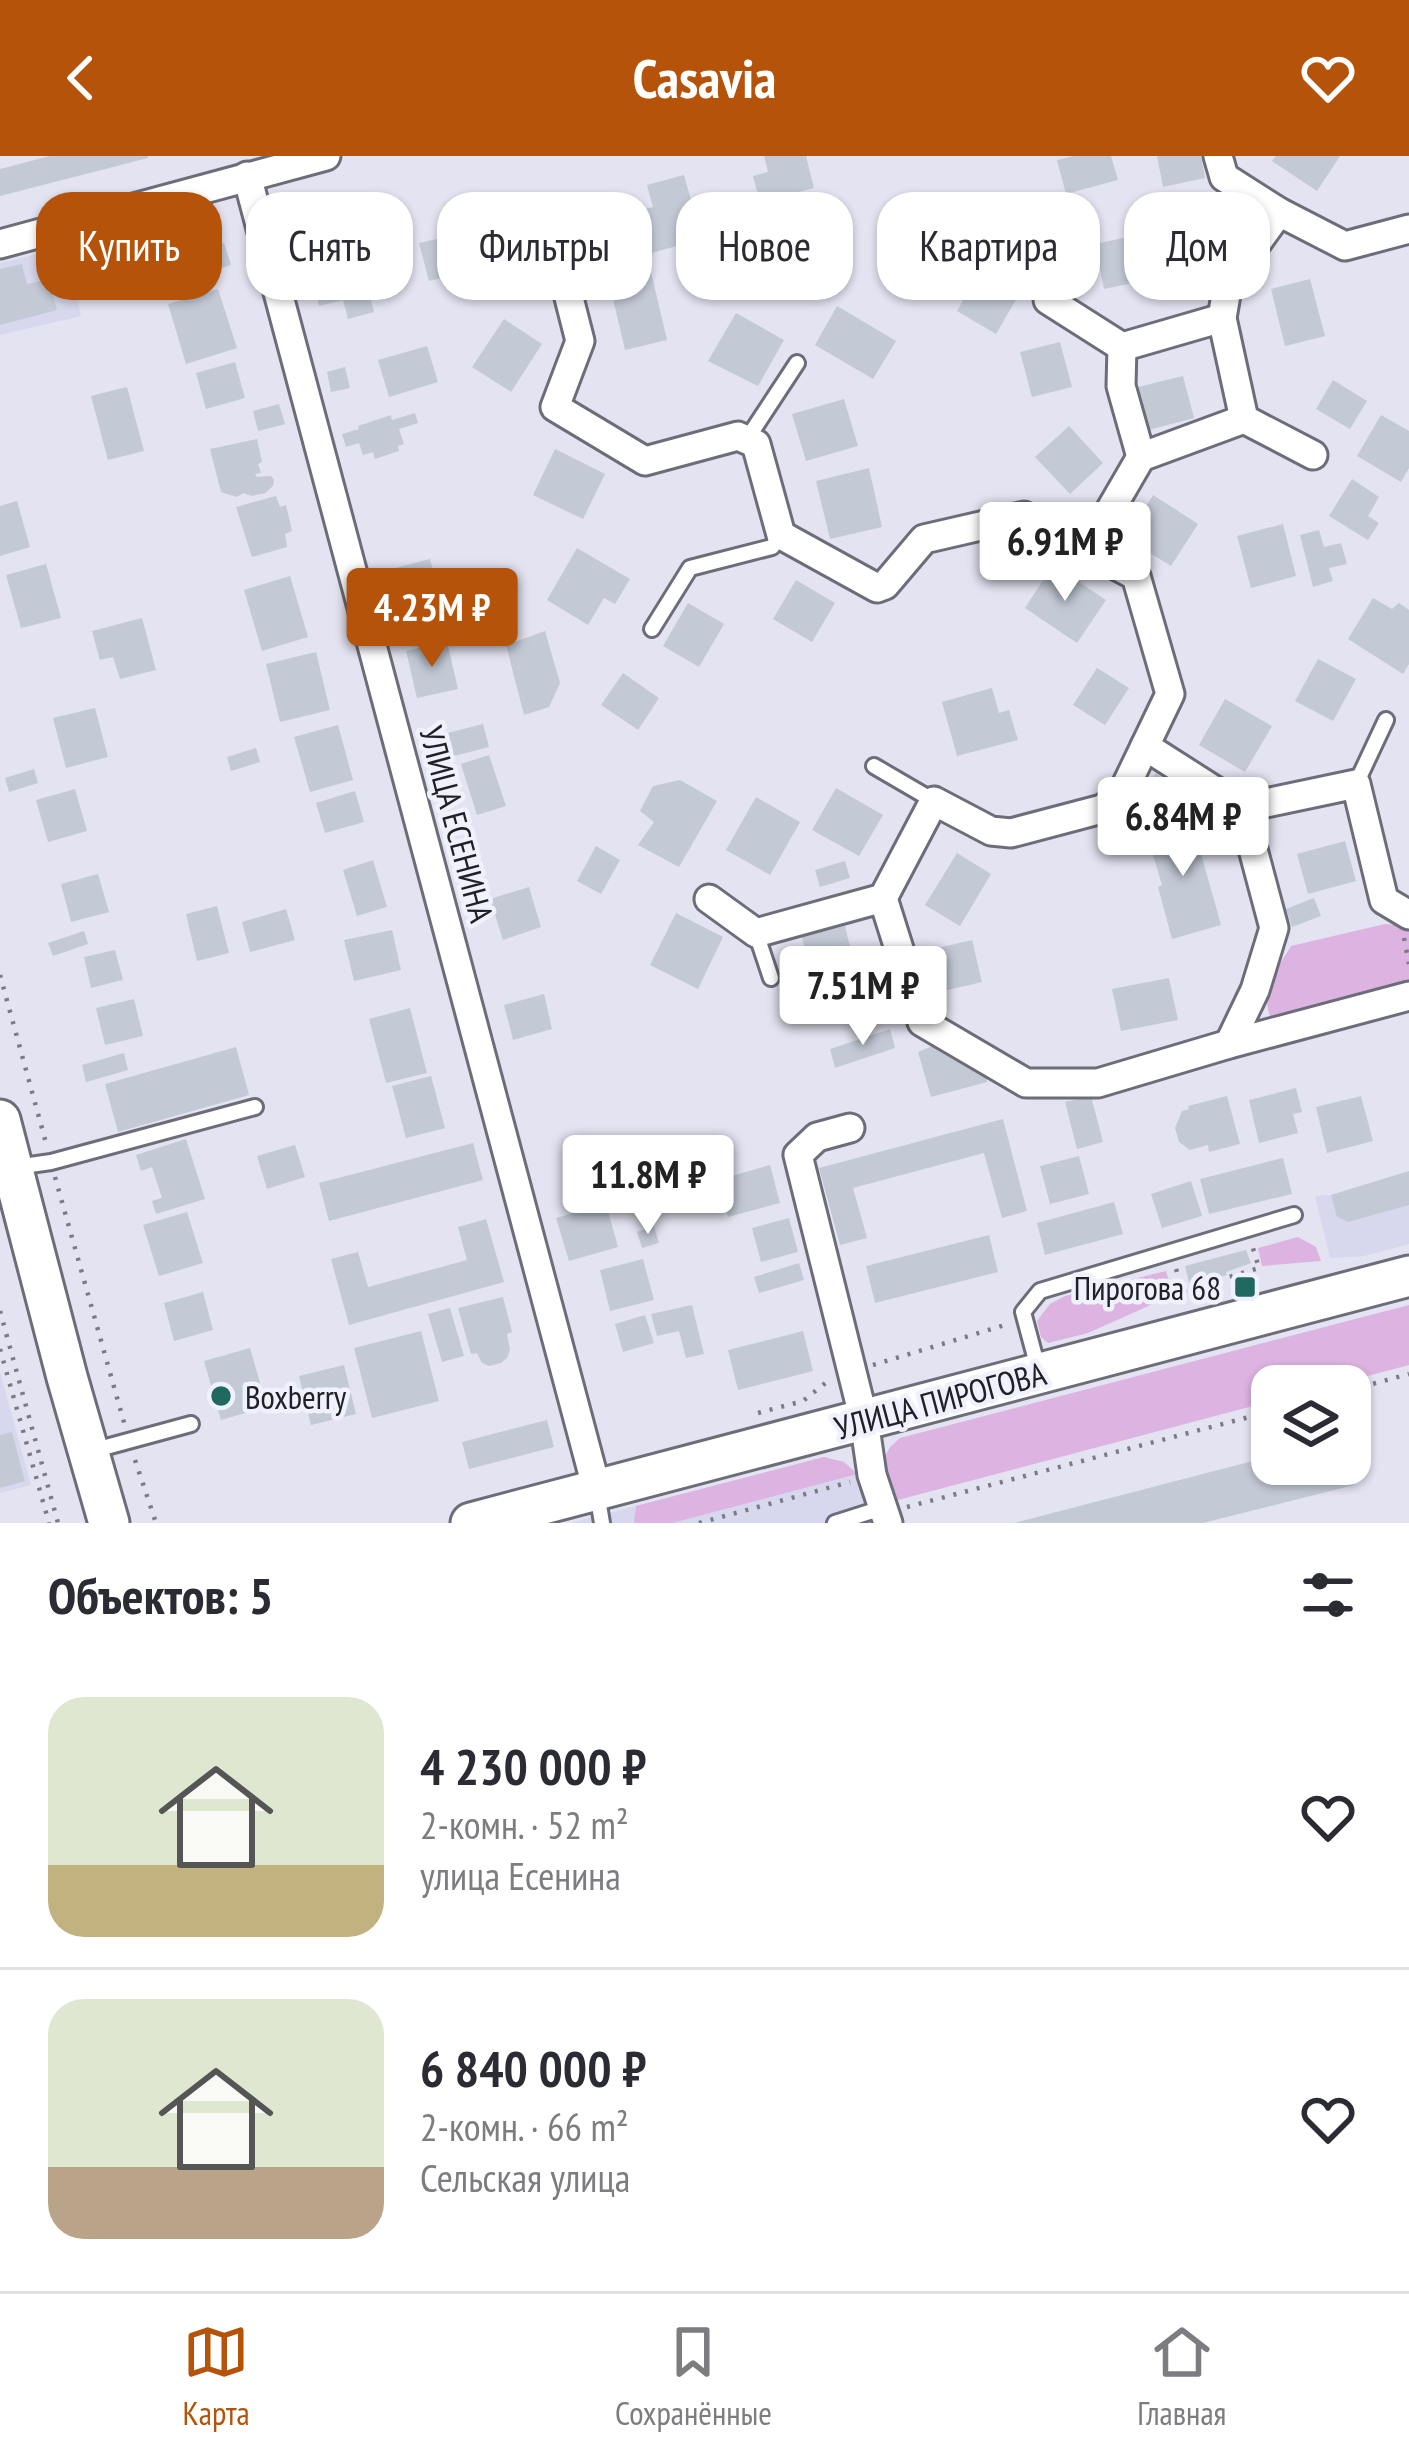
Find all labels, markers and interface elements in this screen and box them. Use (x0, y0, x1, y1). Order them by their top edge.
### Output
text: Casavia (633, 43, 776, 113)
icon: back (48, 45, 114, 111)
icon: heart (1295, 45, 1361, 111)
chip: Купить (36, 192, 222, 300)
chip: Снять (246, 192, 413, 300)
chip: Фильтры (437, 192, 652, 300)
chip: Новое (676, 192, 853, 300)
chip: Квартира (877, 192, 1100, 300)
chip: Дом (1124, 192, 1270, 300)
pin: 6.91M ₽ (954, 502, 1176, 604)
text: 6.91M ₽ (1007, 515, 1123, 566)
pin: 4.23M ₽ (321, 568, 543, 670)
text: 4.23M ₽ (374, 581, 490, 632)
street label: УЛИЦА ЕСЕНИНА (410, 721, 504, 927)
pin: 6.84M ₽ (1072, 777, 1294, 879)
text: 6.84M ₽ (1125, 790, 1241, 841)
pin: 7.51M ₽ (752, 946, 974, 1048)
text: 7.51M ₽ (807, 959, 919, 1010)
pin: 11.8M ₽ (537, 1135, 759, 1237)
text: 11.8M ₽ (590, 1148, 706, 1199)
place label: Пирогова 68 (1074, 1266, 1221, 1309)
marker: Пирогова 68 (1232, 1274, 1258, 1300)
street label: УЛИЦА ПИРОГОВА (830, 1351, 1051, 1449)
map controls (1251, 1365, 1371, 1485)
button: layers (1251, 1365, 1371, 1485)
place label: Boxberry (245, 1375, 347, 1418)
marker: Boxberry (208, 1383, 234, 1409)
text: Объектов: 5 (48, 1562, 273, 1628)
icon: filters (1295, 1562, 1361, 1628)
text: 4 230 000 ₽ (420, 1733, 646, 1799)
icon: home (144, 1745, 288, 1889)
icon: heart (1295, 1784, 1361, 1850)
text: 2-комн. · 52 m² (420, 1799, 629, 1850)
text: улица Есенина (420, 1850, 621, 1901)
text: 6 840 000 ₽ (420, 2035, 646, 2101)
icon: home (144, 2047, 288, 2191)
icon: heart (1295, 2086, 1361, 2152)
text: 2-комн. · 66 m² (420, 2101, 629, 2152)
text: Сельская улица (420, 2152, 630, 2203)
tab: Карта (183, 2319, 250, 2434)
tab: Сохранённые (615, 2319, 772, 2434)
tab: Главная (1137, 2319, 1226, 2434)

